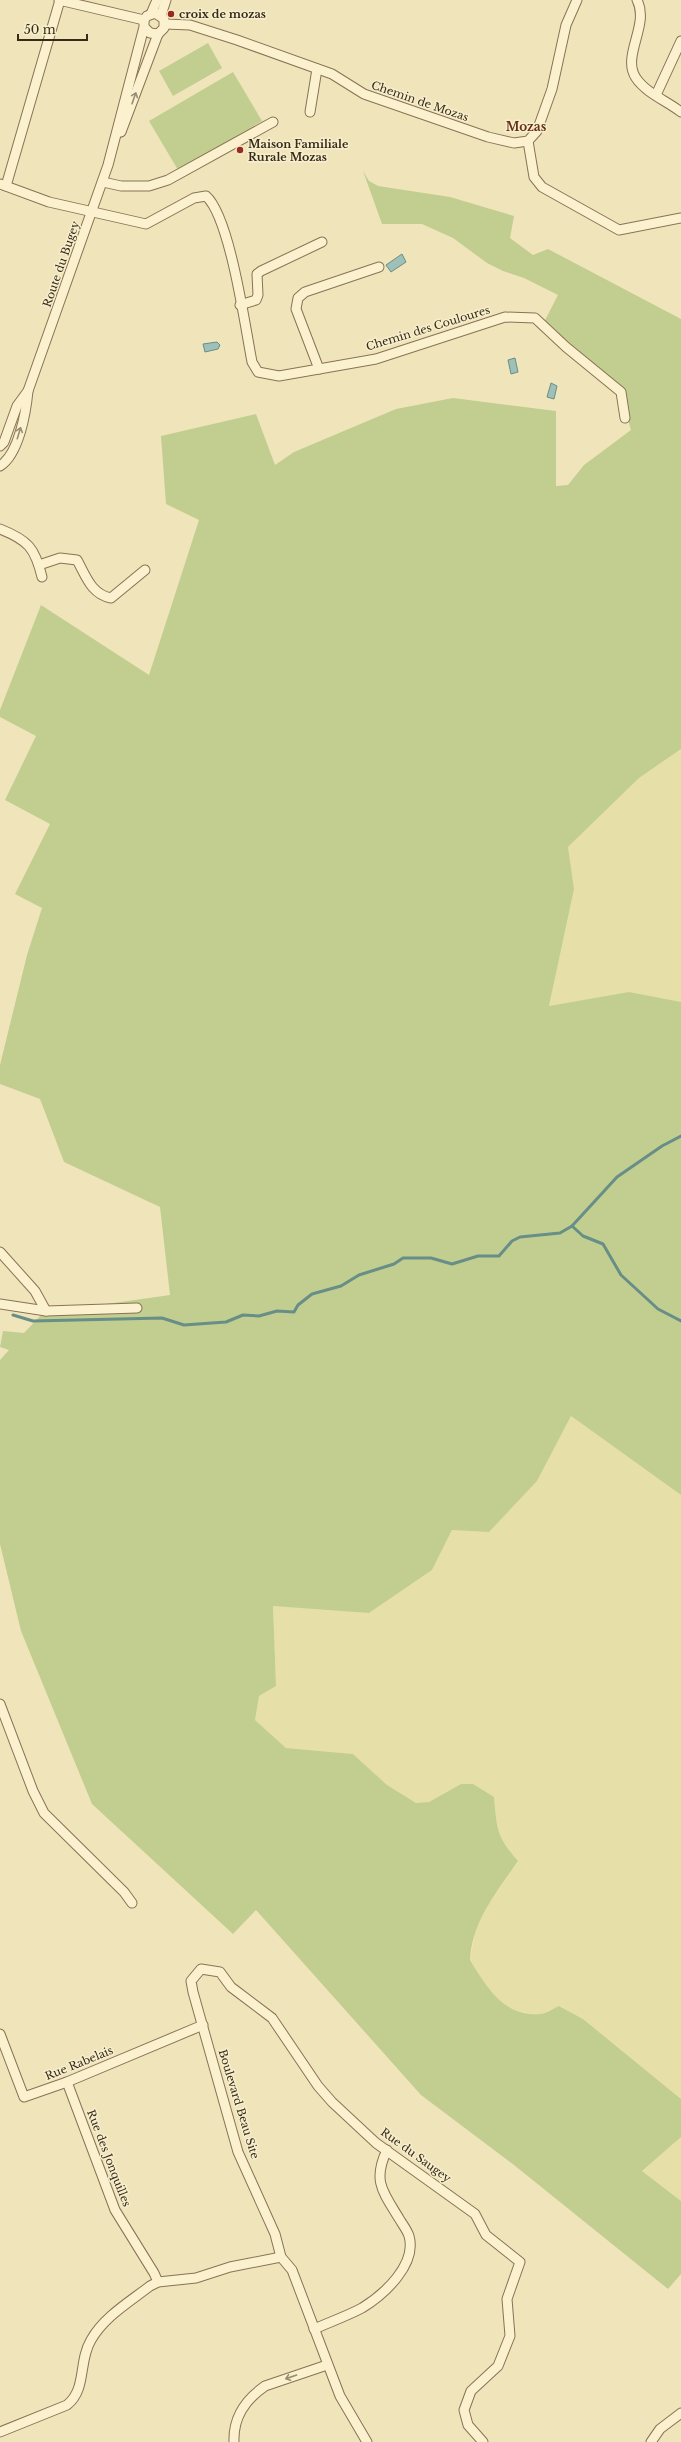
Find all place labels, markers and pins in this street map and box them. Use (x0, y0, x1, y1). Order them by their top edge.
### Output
place label: croix de mozas (179, 7, 266, 21)
marker: croix de mozas (166, 9, 176, 19)
place label: Maison Familiale Rurale Mozas (248, 137, 349, 164)
marker: Maison Familiale Rurale Mozas (235, 145, 245, 155)

